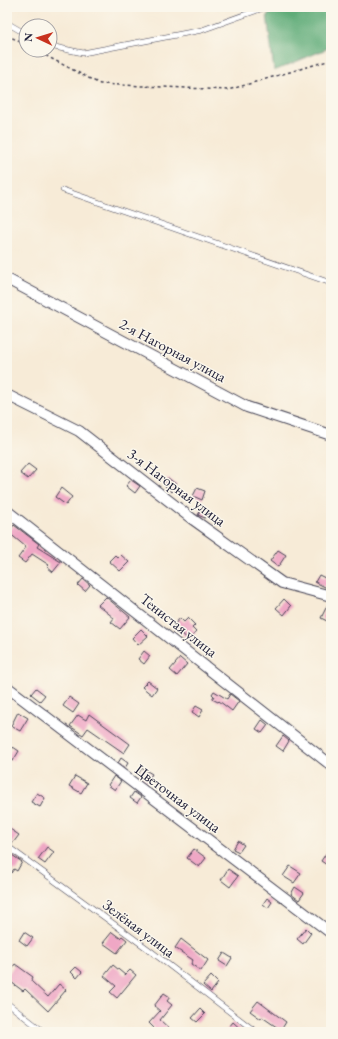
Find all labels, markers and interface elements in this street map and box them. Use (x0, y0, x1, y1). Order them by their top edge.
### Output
north arrow (18, 18, 58, 58)
text: N (21, 32, 35, 42)
street label: 2-я Нагорная улица (116, 314, 230, 386)
street label: 3-я Нагорная улица (124, 444, 230, 530)
street label: Тенистая улица (136, 589, 222, 661)
street label: Цветочная улица (131, 760, 225, 836)
street label: Зелёная улица (99, 895, 179, 961)

